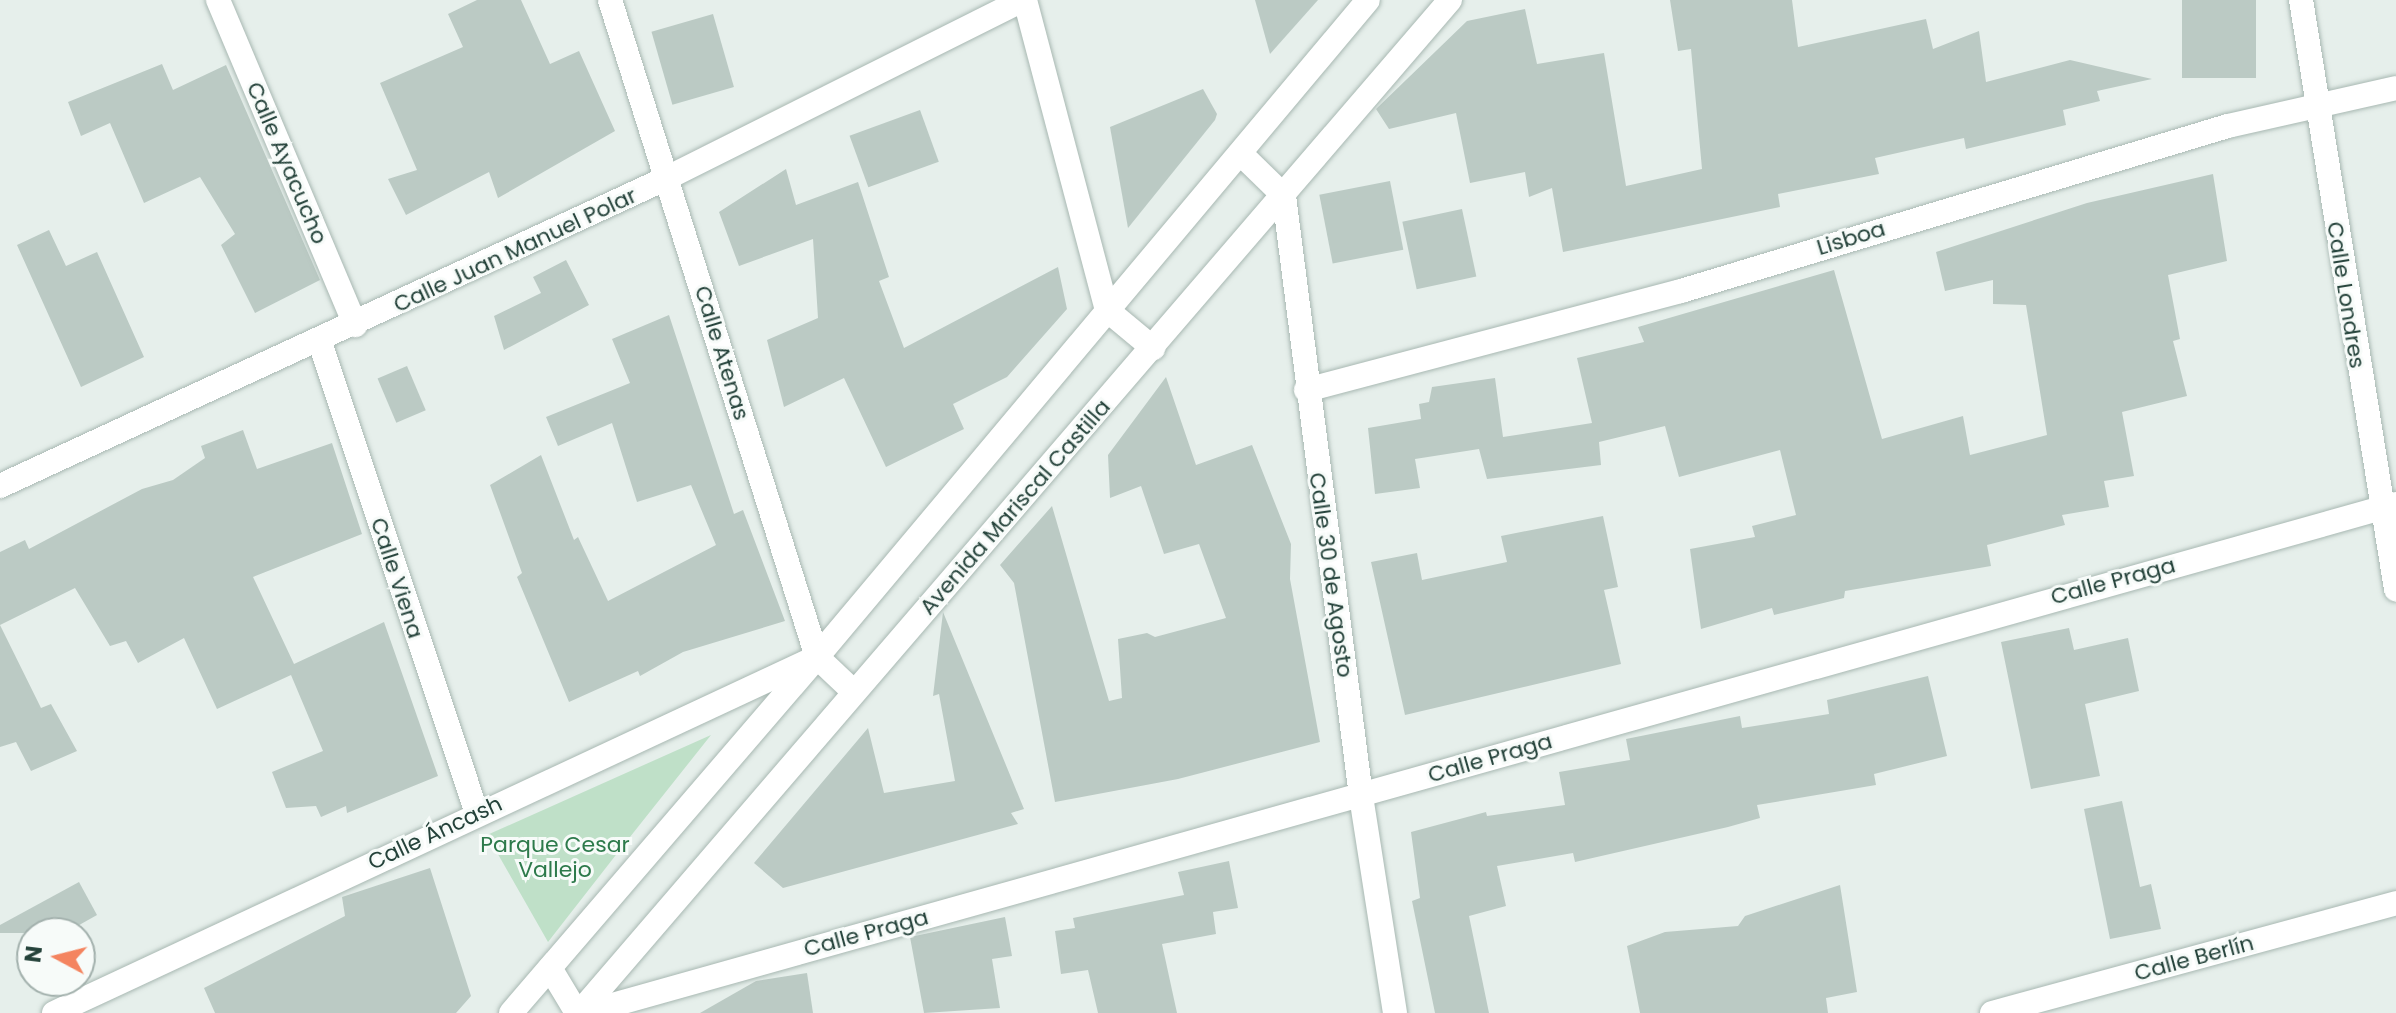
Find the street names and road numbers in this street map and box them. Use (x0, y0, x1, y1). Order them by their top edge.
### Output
street label: Calle Ayacucho (241, 78, 333, 248)
street label: Calle Juan Manuel Polar (389, 182, 641, 318)
street label: Lisboa (1814, 215, 1888, 261)
street label: Calle Londres (2321, 220, 2371, 370)
street label: Calle Atenas (689, 283, 755, 423)
street label: Avenida Mariscal Castilla (914, 394, 1116, 620)
street label: Calle 30 de Agosto (1304, 471, 1358, 679)
street label: Calle Viena (365, 514, 429, 642)
street label: Calle Praga (2048, 552, 2178, 610)
street label: Calle Praga (1425, 728, 1555, 788)
street label: Calle Áncash (364, 790, 506, 876)
street label: Calle Praga (801, 904, 931, 962)
street label: Calle Berlín (2131, 929, 2257, 987)

